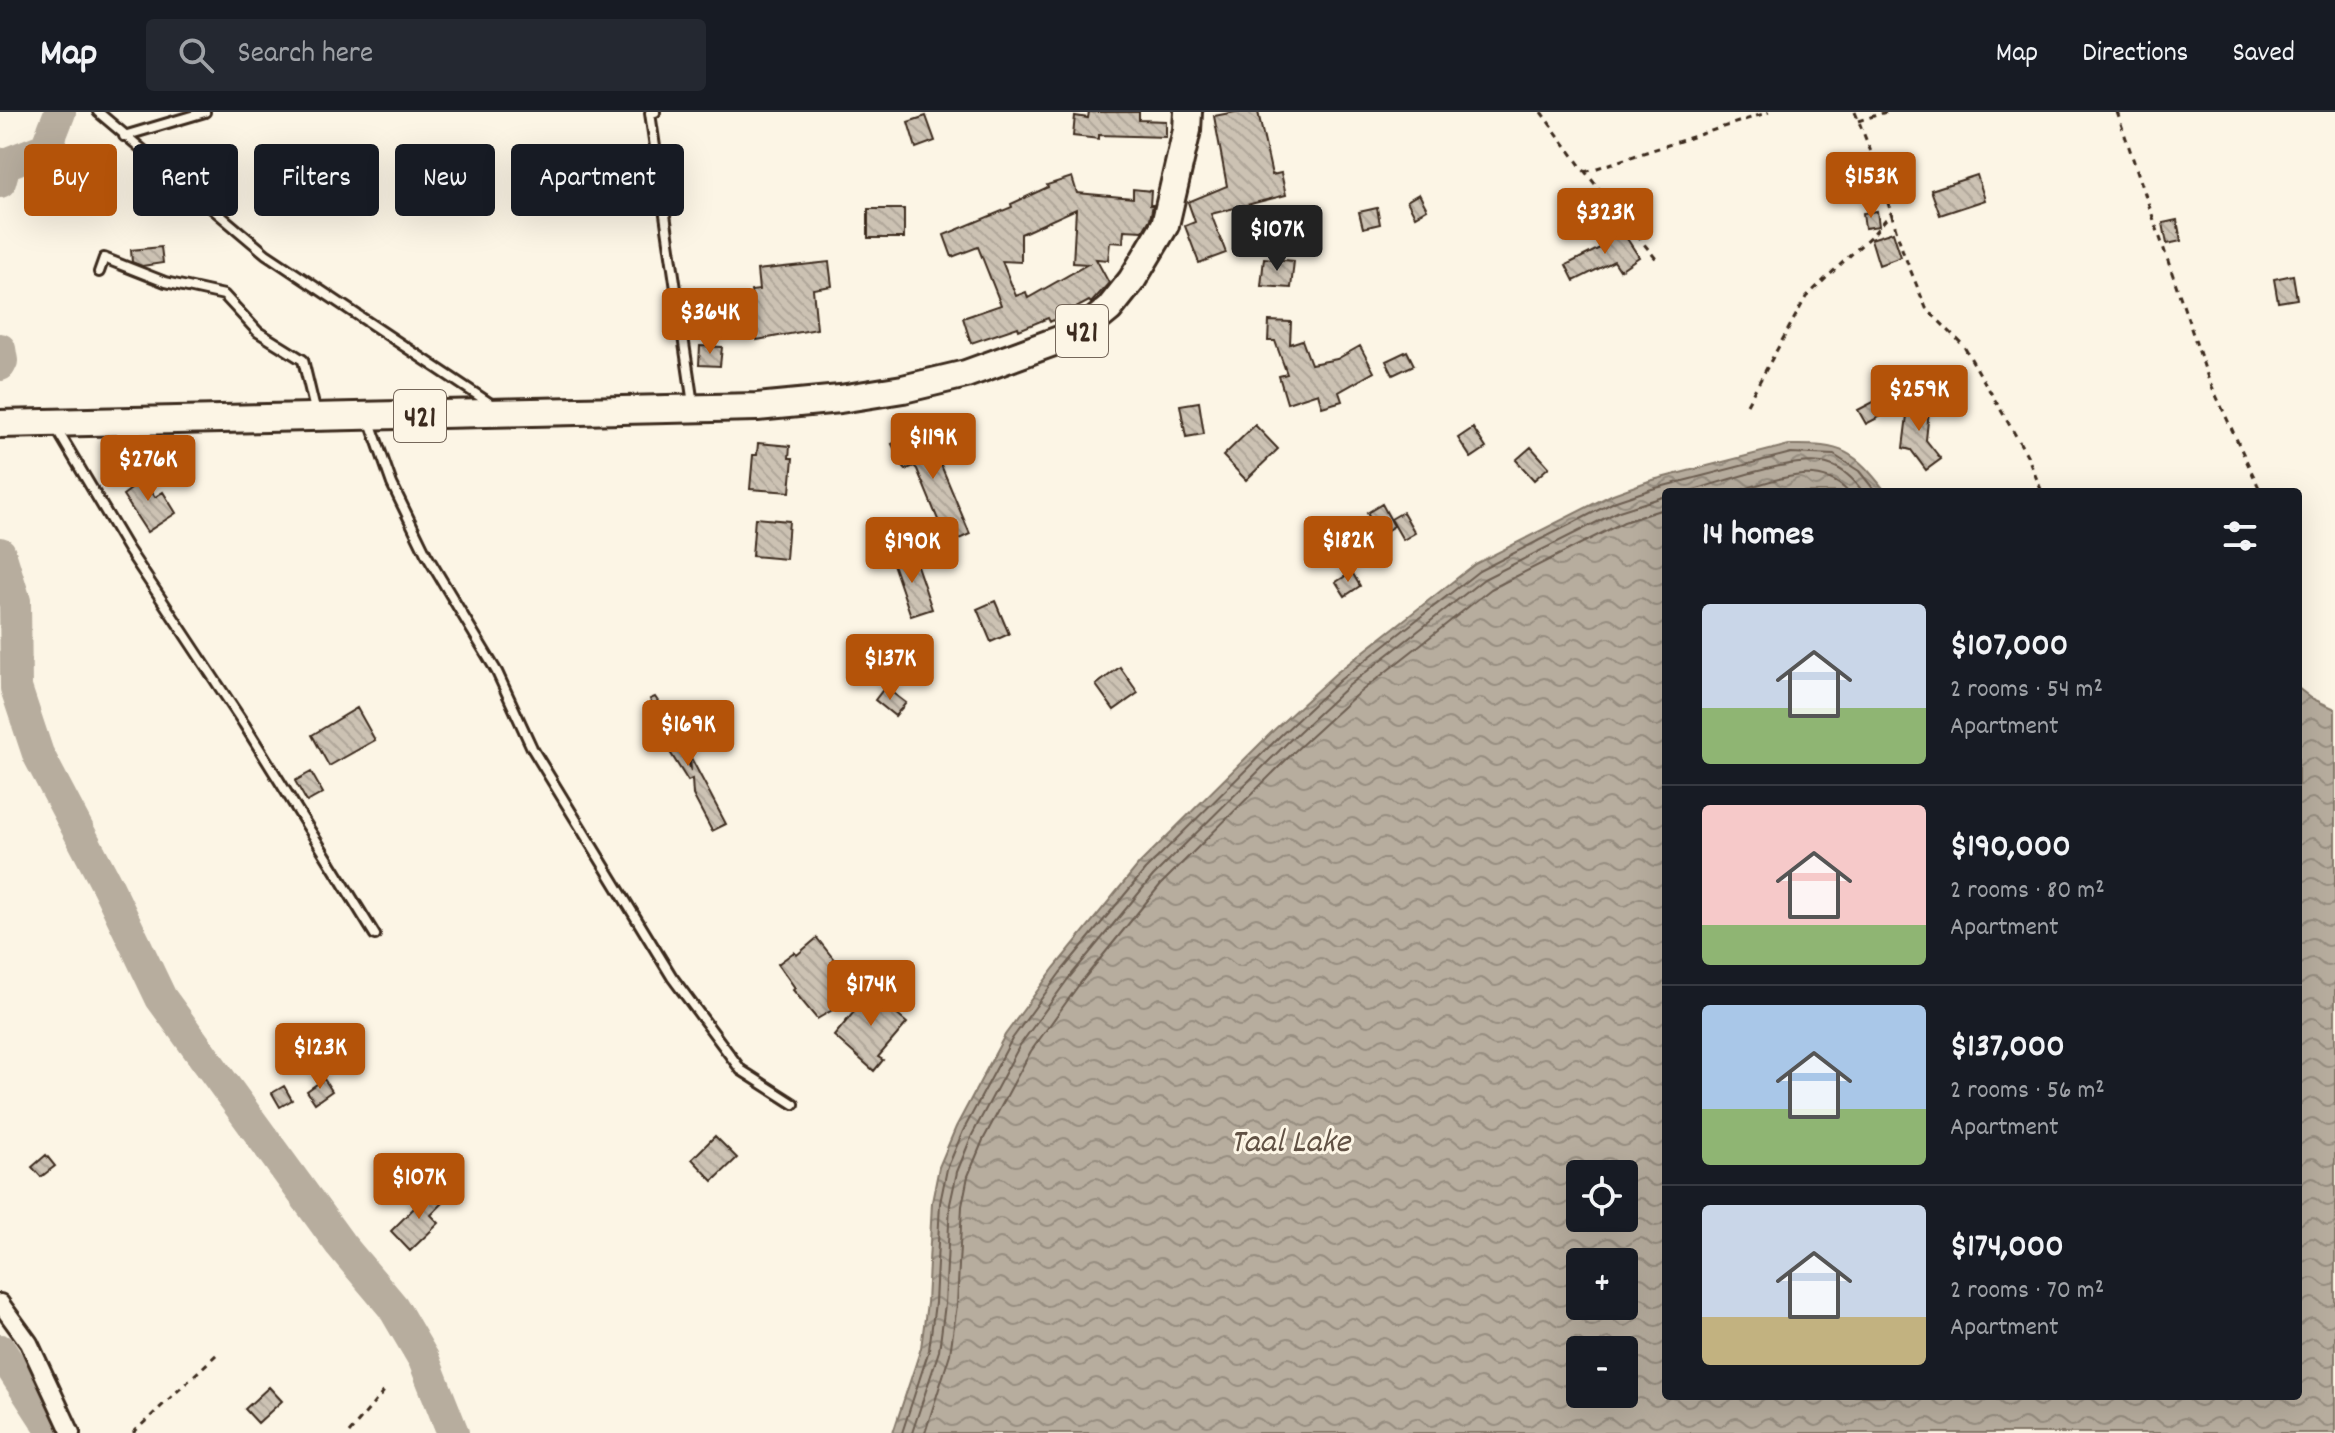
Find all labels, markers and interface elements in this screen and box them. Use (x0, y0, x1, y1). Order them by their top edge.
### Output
search box (146, 19, 706, 91)
text: Map (40, 28, 98, 83)
icon: search (174, 33, 218, 77)
text: Search here (238, 34, 373, 77)
text: Map (1996, 35, 2038, 75)
text: Directions (2082, 35, 2188, 75)
text: Saved (2232, 35, 2295, 75)
chip: Buy (24, 144, 117, 216)
chip: Rent (133, 144, 238, 216)
chip: Filters (254, 144, 379, 216)
chip: New (395, 144, 495, 216)
chip: Apartment (511, 144, 684, 216)
pin: $153K (1815, 152, 1927, 220)
text: $153K (1844, 159, 1898, 196)
pin: $323K (1549, 188, 1661, 256)
text: $323K (1575, 195, 1635, 232)
pin: $107K (1221, 205, 1333, 273)
text: $107K (1249, 212, 1305, 249)
pin: $364K (654, 288, 766, 356)
text: $364K (680, 295, 740, 332)
road number: 421 (1056, 305, 1108, 357)
pin: $259K (1863, 365, 1975, 433)
text: $259K (1889, 372, 1949, 409)
road number: 421 (394, 390, 446, 442)
pin: $119K (877, 413, 989, 481)
text: $119K (909, 420, 957, 457)
pin: $276K (92, 435, 204, 503)
text: $276K (118, 442, 178, 479)
text: 14 homes (1702, 512, 1815, 561)
icon: filters (2218, 514, 2262, 558)
pin: $182K (1292, 516, 1404, 584)
pin: $190K (856, 517, 968, 585)
text: $182K (1322, 523, 1374, 560)
text: $190K (884, 524, 940, 561)
text: $107,000 (1950, 623, 2068, 672)
pin: $137K (834, 634, 946, 702)
icon: home (1766, 636, 1862, 732)
text: $137K (864, 641, 916, 678)
text: 2 rooms · 54 m² (1950, 672, 2103, 709)
pin: $169K (632, 700, 744, 768)
text: $169K (660, 707, 716, 744)
text: Apartment (1950, 709, 2059, 746)
text: $190,000 (1950, 824, 2071, 873)
icon: home (1766, 837, 1862, 933)
text: 2 rooms · 80 m² (1950, 873, 2105, 910)
text: Apartment (1950, 910, 2059, 947)
pin: $174K (815, 960, 927, 1028)
text: $174K (845, 967, 897, 1004)
pin: $123K (264, 1023, 376, 1091)
text: $137,000 (1950, 1024, 2065, 1073)
text: $123K (293, 1030, 347, 1067)
icon: home (1766, 1037, 1862, 1133)
text: 2 rooms · 56 m² (1950, 1073, 2105, 1110)
text: Apartment (1950, 1110, 2059, 1147)
water label: Taal Lake (1230, 1120, 1352, 1169)
pin: $107K (363, 1153, 475, 1221)
text: $107K (391, 1160, 447, 1197)
map controls (1566, 1160, 1638, 1408)
button: locate (1566, 1160, 1638, 1232)
text: $174,000 (1950, 1224, 2064, 1273)
icon: home (1766, 1237, 1862, 1333)
button: + (1566, 1248, 1638, 1320)
text: 2 rooms · 70 m² (1950, 1273, 2104, 1310)
text: Apartment (1950, 1310, 2059, 1347)
button: − (1566, 1336, 1638, 1408)

